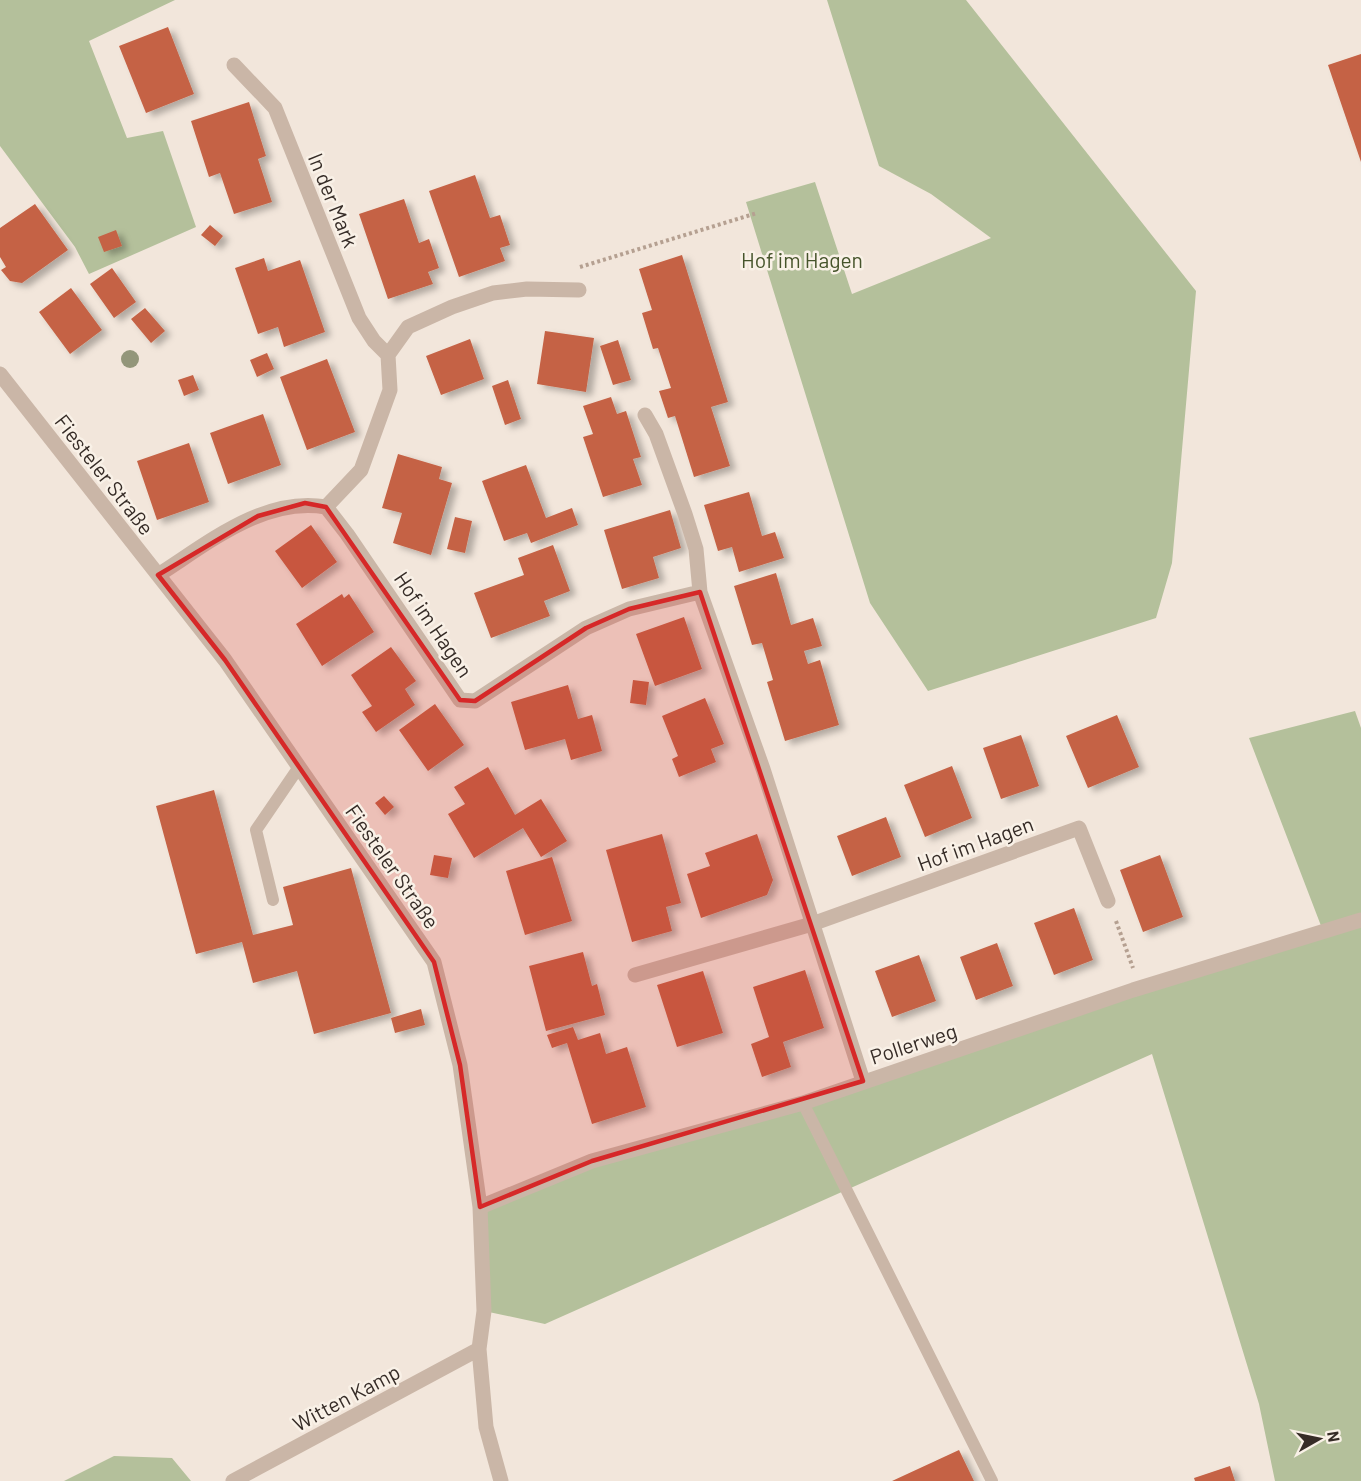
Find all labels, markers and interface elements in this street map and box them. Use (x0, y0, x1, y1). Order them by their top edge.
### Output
street label: In der Mark (304, 149, 364, 251)
park label: Hof im Hagen (741, 247, 863, 272)
street label: Fiesteler Straße (50, 409, 160, 539)
street label: Hof im Hagen (390, 566, 478, 682)
street label: Fiesteler Straße (341, 799, 445, 933)
street label: Hof im Hagen (913, 810, 1037, 876)
street label: Pollerweg (866, 1017, 960, 1069)
street label: Witten Kamp (288, 1358, 404, 1436)
north arrow (1289, 1409, 1349, 1469)
text: N (1324, 1430, 1345, 1443)

